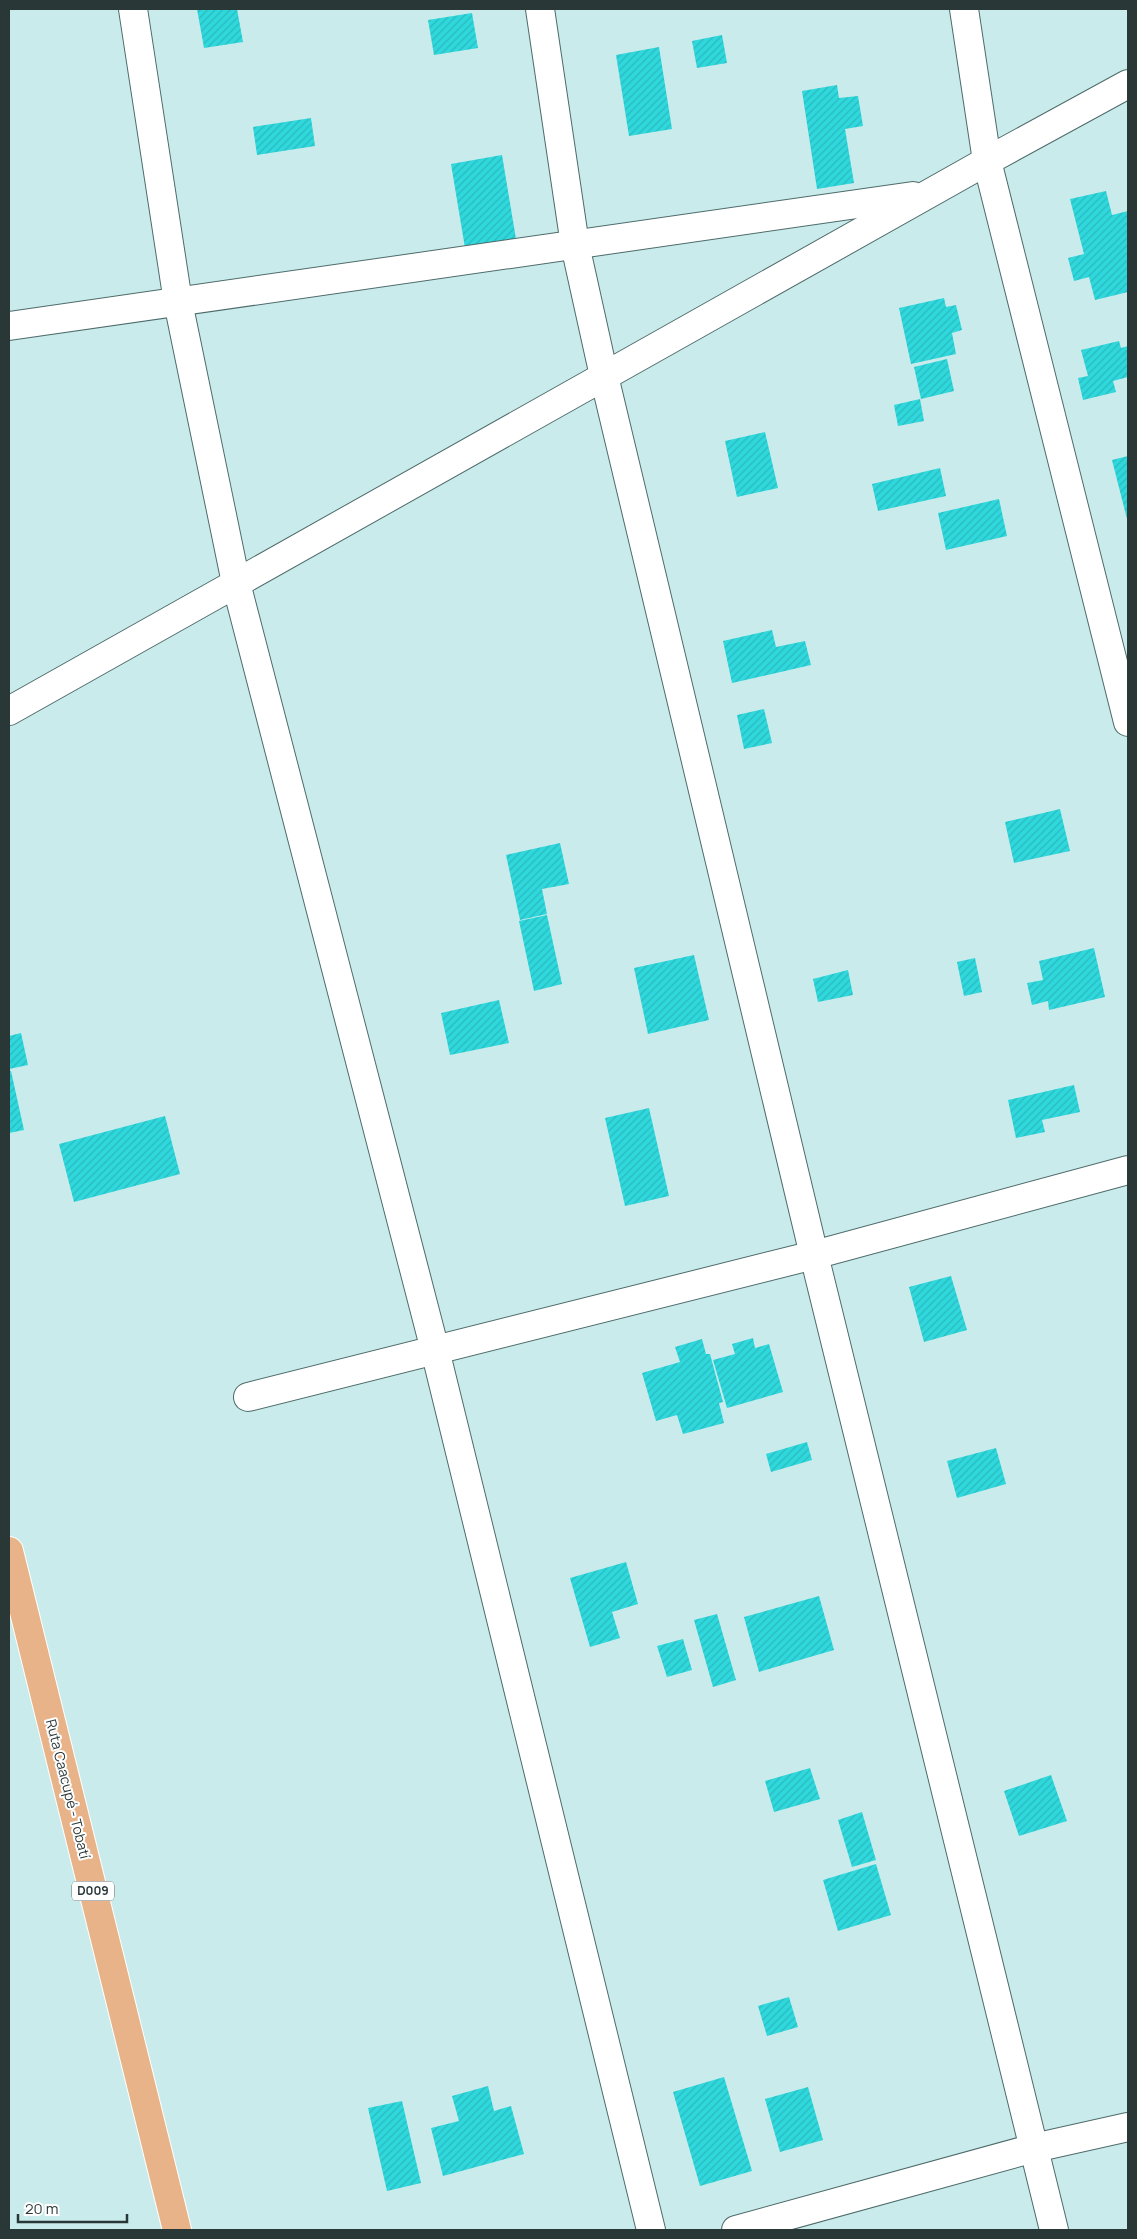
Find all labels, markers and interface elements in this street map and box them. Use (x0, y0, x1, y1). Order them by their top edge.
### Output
street label: Ruta Caacupé - Tobatí (42, 1717, 95, 1861)
road number: D009 (72, 1882, 114, 1900)
scale bar (18, 2192, 126, 2224)
text: 20 m (25, 2198, 58, 2219)

